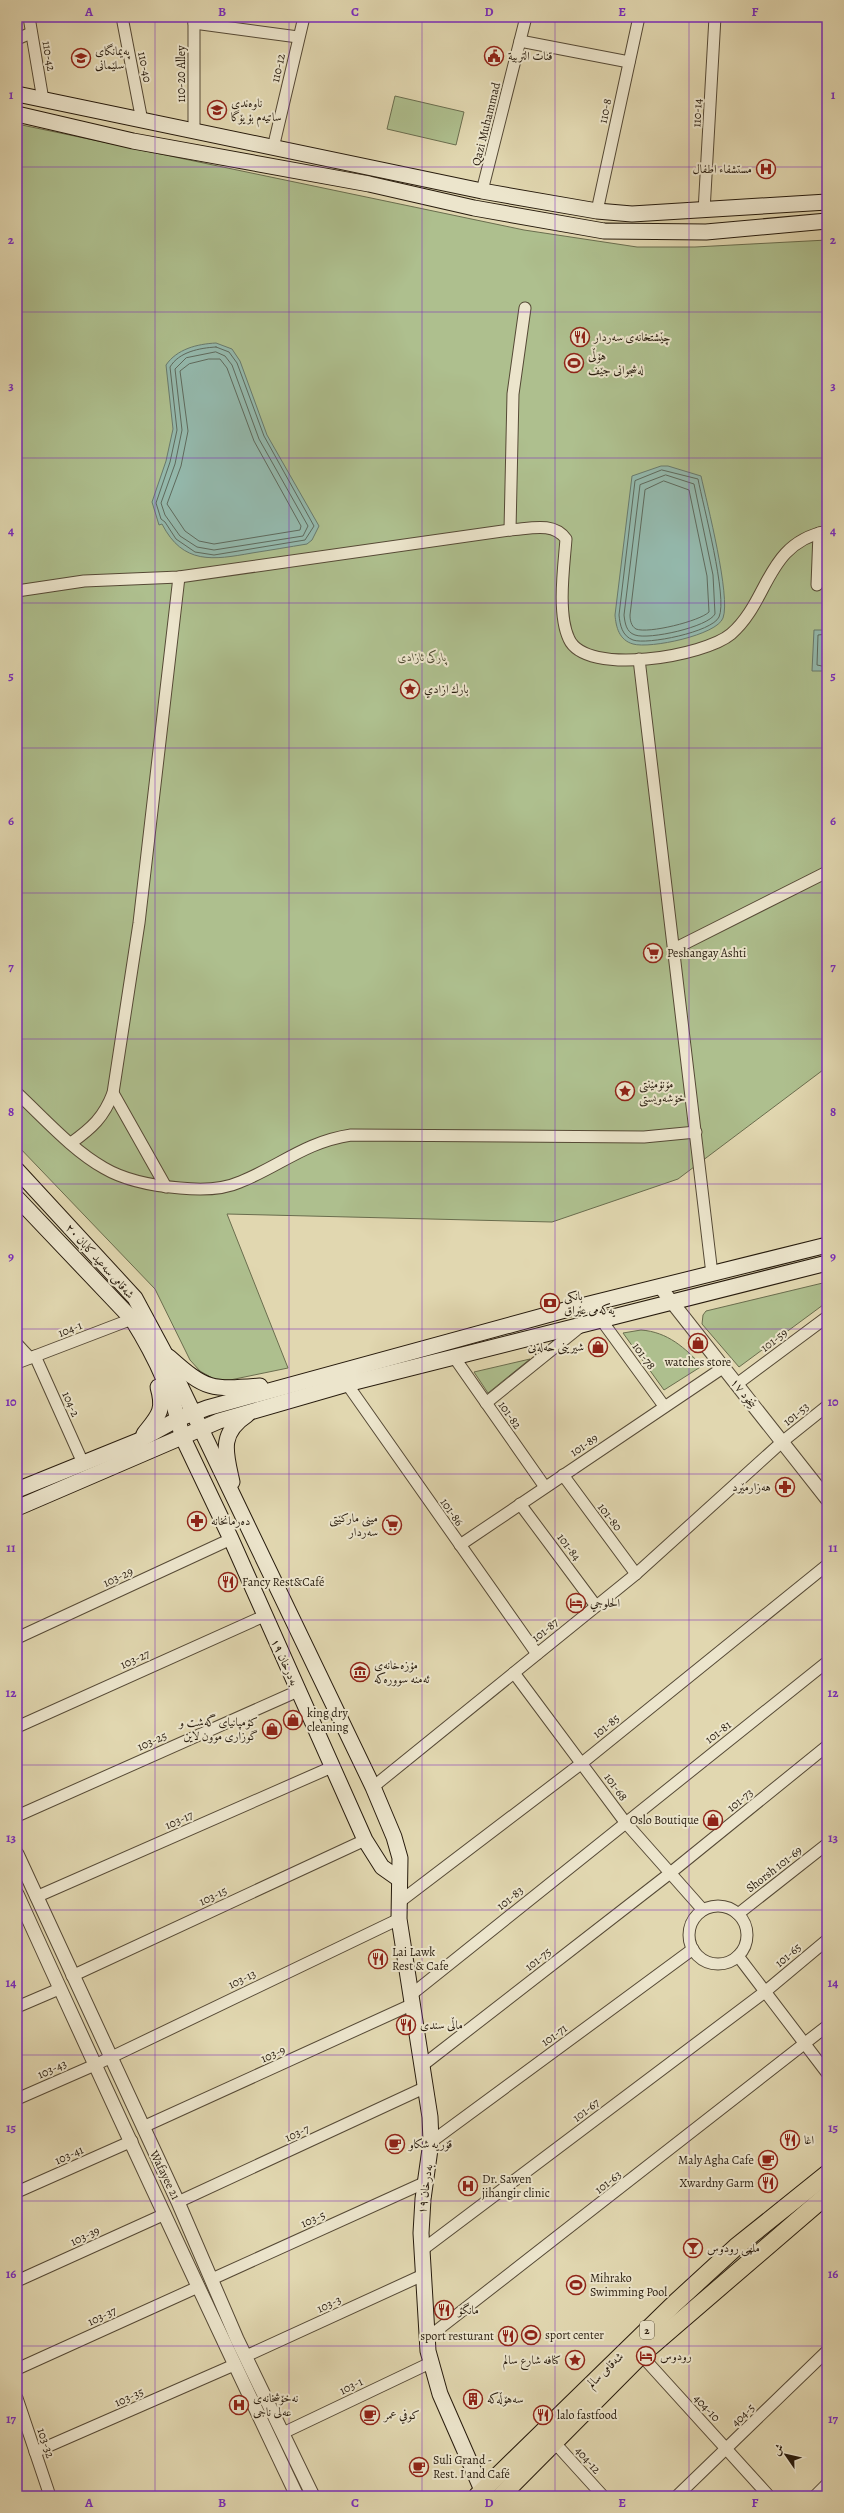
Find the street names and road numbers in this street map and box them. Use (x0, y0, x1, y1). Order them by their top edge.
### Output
street label: 110-42 (38, 40, 60, 73)
street label: 110-20 Alley (173, 45, 189, 103)
street label: 110-40 (134, 50, 156, 84)
street label: 110-12 (267, 52, 289, 84)
street label: Qazi Muhammad (468, 80, 504, 167)
street label: 110-8 (595, 97, 615, 125)
street label: 110-14 (688, 98, 706, 128)
street label: شەقامی سەعید کابان ٢٠ (62, 1220, 138, 1302)
street label: 104-1 (56, 1317, 84, 1341)
street label: 101-59 (757, 1325, 791, 1355)
street label: 101-78 (629, 1339, 659, 1373)
street label: بێخود ١٧ (727, 1375, 761, 1411)
street label: 104-2 (58, 1389, 84, 1419)
street label: 101-82 (495, 1398, 526, 1432)
street label: 101-53 (780, 1399, 812, 1429)
street label: 101-89 (567, 1430, 601, 1460)
street label: 101-86 (437, 1495, 468, 1529)
street label: 101-80 (594, 1500, 626, 1534)
street label: 101-84 (553, 1530, 585, 1564)
street label: 103-29 (100, 1563, 136, 1591)
street label: 101-87 (528, 1614, 562, 1646)
street label: بەدرخان ١٩ (267, 1636, 303, 1688)
street label: 103-27 (118, 1645, 153, 1673)
street label: 101-85 (589, 1710, 623, 1742)
street label: 101-81 (702, 1717, 734, 1747)
street label: 103-25 (135, 1727, 169, 1755)
street label: 101-68 (601, 1770, 632, 1804)
street label: 101-73 (724, 1785, 756, 1815)
street label: 103-17 (162, 1806, 196, 1833)
street label: Shorsh 101-69 (743, 1842, 805, 1896)
street label: 101-83 (493, 1882, 527, 1914)
street label: 103-15 (196, 1883, 230, 1909)
street label: 101-65 (771, 1939, 805, 1971)
street label: 101-75 (522, 1944, 554, 1974)
street label: 103-13 (225, 1965, 259, 1993)
street label: 101-71 (538, 2020, 570, 2050)
street label: 103-9 (258, 2042, 288, 2066)
street label: 103-43 (35, 2055, 69, 2083)
street label: 101-67 (569, 2094, 603, 2125)
street label: 103-7 (282, 2120, 313, 2146)
street label: 103-41 (52, 2142, 86, 2168)
street label: Wafayee 21 (146, 2147, 184, 2202)
street label: بەدرخان ١٩ (414, 2163, 436, 2215)
street label: 101-63 (591, 2167, 625, 2197)
street label: 103-5 (298, 2207, 328, 2231)
street label: 103-39 (68, 2222, 102, 2250)
street label: 103-3 (314, 2291, 344, 2317)
street label: 103-37 (85, 2302, 120, 2330)
road number: 2 (640, 2321, 654, 2339)
street label: شەقامی سالم (583, 2348, 629, 2394)
street label: 103-1 (337, 2374, 365, 2398)
street label: 103-35 (112, 2384, 146, 2410)
street label: 404-10 (690, 2391, 724, 2425)
street label: 404-5 (728, 2400, 758, 2430)
street label: 103-32 (33, 2426, 59, 2460)
street label: 404-12 (571, 2443, 605, 2477)

